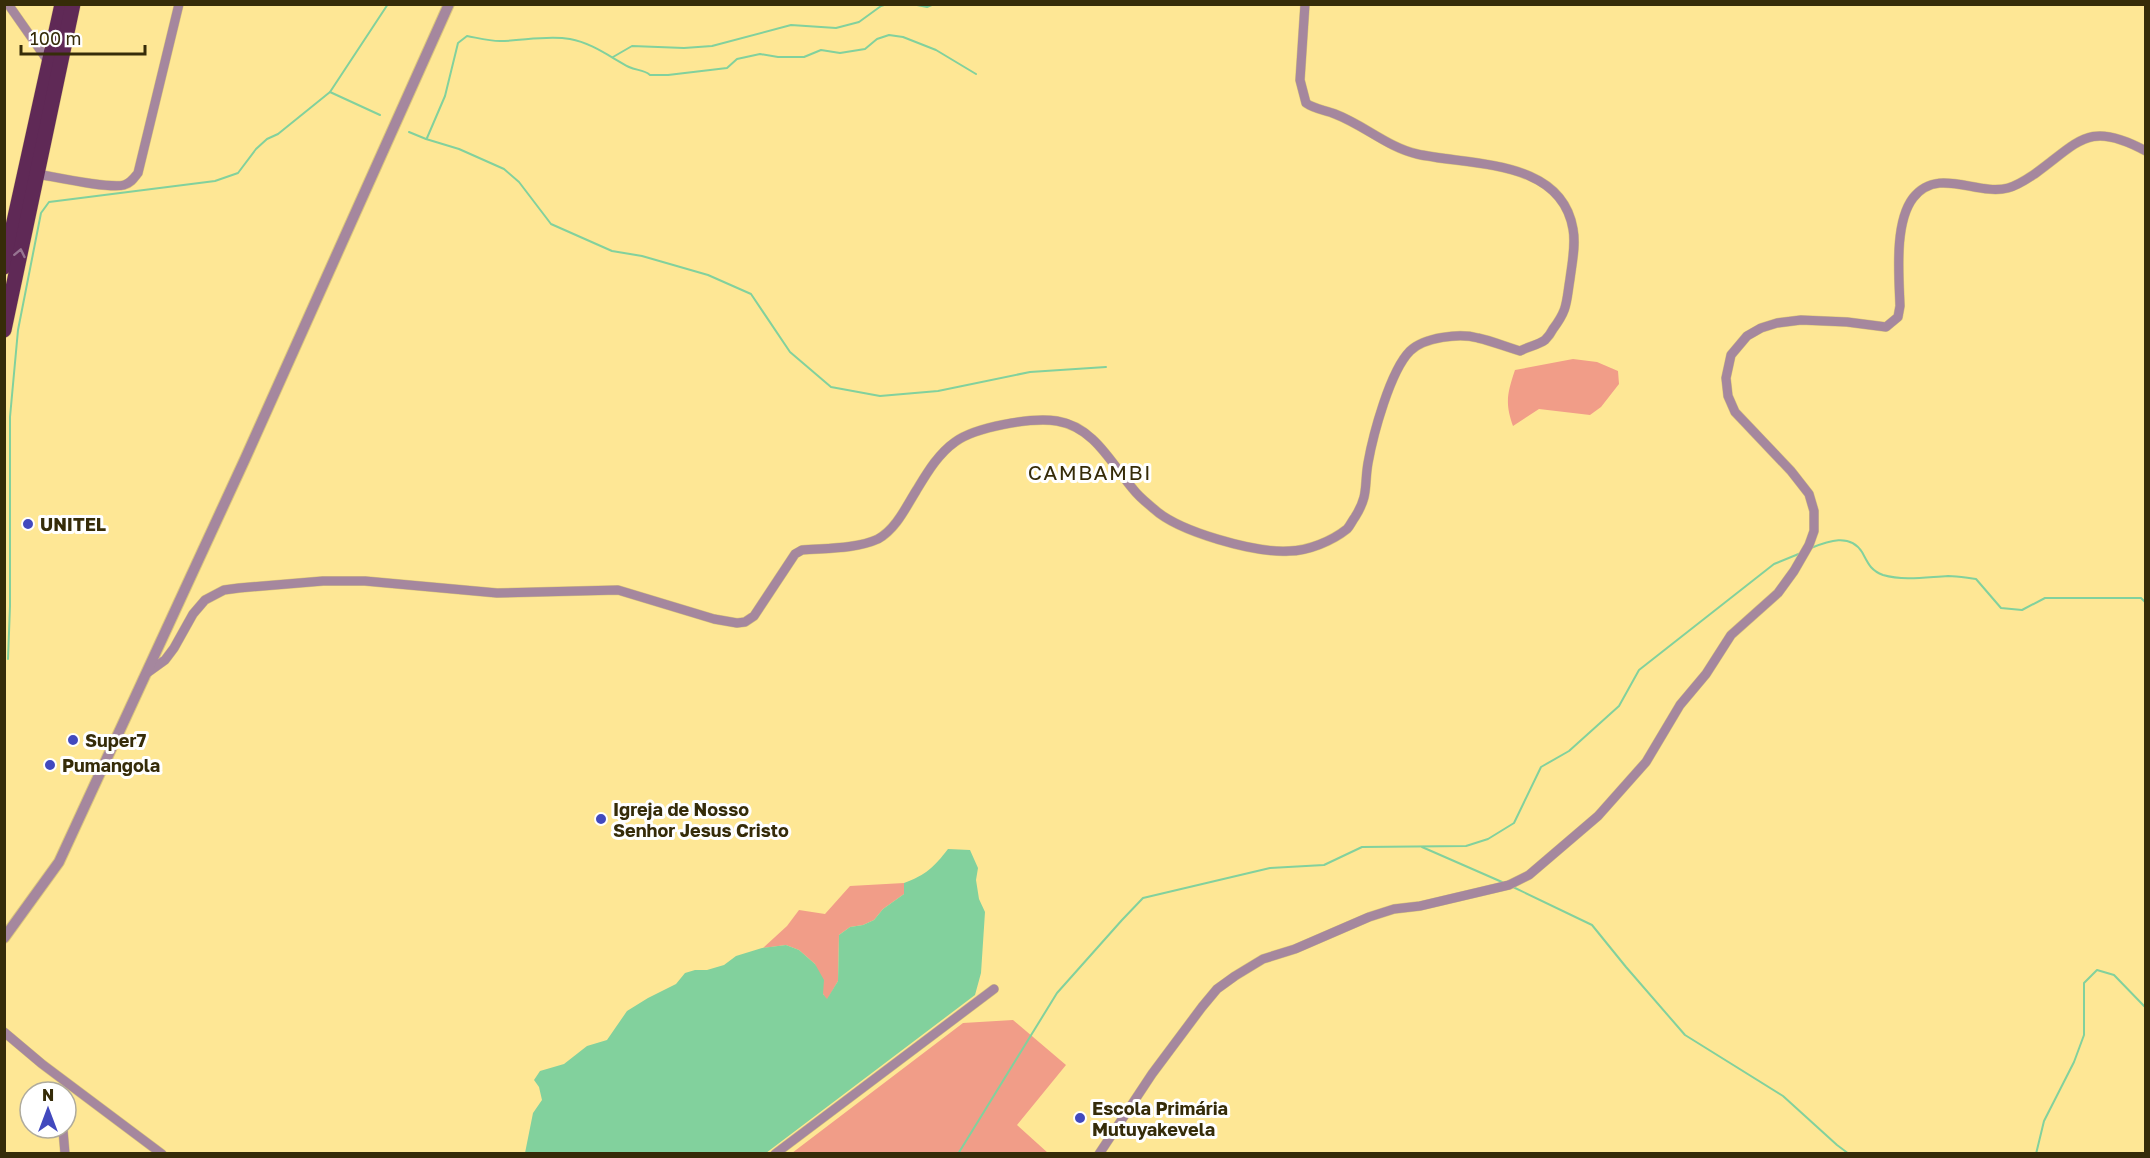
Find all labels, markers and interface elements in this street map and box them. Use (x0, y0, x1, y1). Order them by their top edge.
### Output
scale bar (21, 18, 146, 56)
text: 100 m (30, 27, 81, 49)
one-way arrow (13, 248, 26, 258)
district label: CAMBAMBI (1028, 459, 1152, 485)
place label: UNITEL (40, 513, 106, 535)
marker: UNITEL (21, 517, 35, 531)
place label: Super7 (85, 729, 146, 751)
marker: Super7 (66, 733, 80, 747)
place label: Pumangola (62, 754, 160, 776)
marker: Pumangola (43, 758, 57, 772)
place label: Igreja de Nosso Senhor Jesus Cristo (613, 798, 789, 841)
marker: Igreja de Nosso Senhor Jesus Cristo (594, 812, 608, 826)
north arrow (18, 1080, 78, 1140)
text: N (42, 1085, 54, 1105)
place label: Escola Primária Mutuyakevela (1092, 1097, 1228, 1140)
marker: Escola Primária Mutuyakevela (1073, 1111, 1087, 1125)

